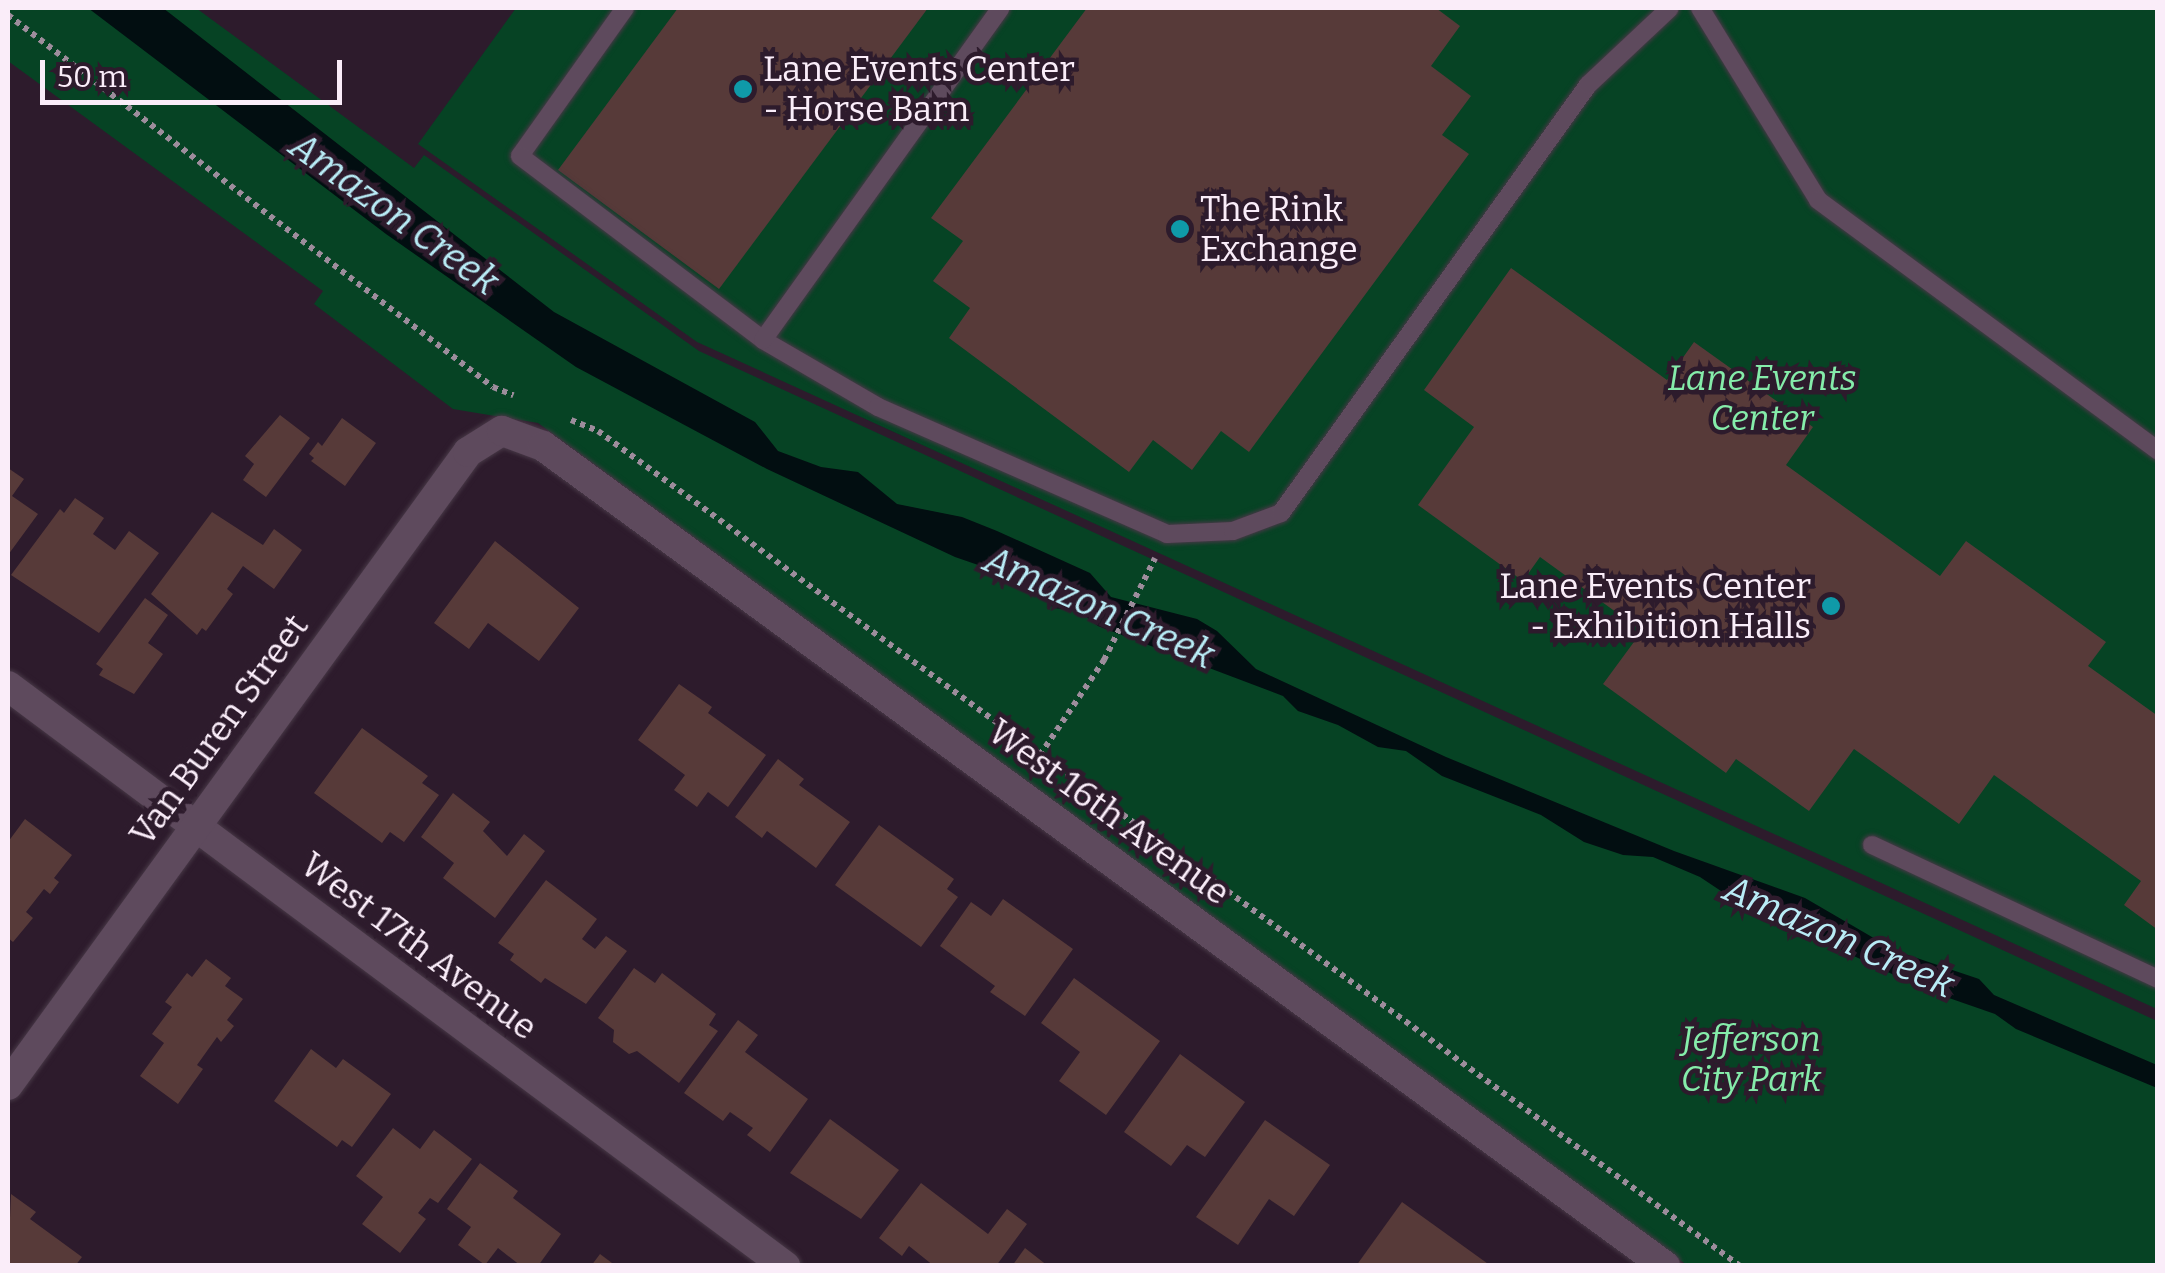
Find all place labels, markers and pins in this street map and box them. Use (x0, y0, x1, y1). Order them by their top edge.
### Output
place label: Lane Events Center - Horse Barn (763, 48, 1075, 130)
marker: Lane Events Center - Horse Barn (732, 78, 754, 100)
place label: The Rink Exchange (1200, 188, 1358, 270)
marker: The Rink Exchange (1169, 218, 1191, 240)
place label: Lane Events Center - Exhibition Halls (1499, 565, 1811, 647)
marker: Lane Events Center - Exhibition Halls (1820, 595, 1842, 617)

